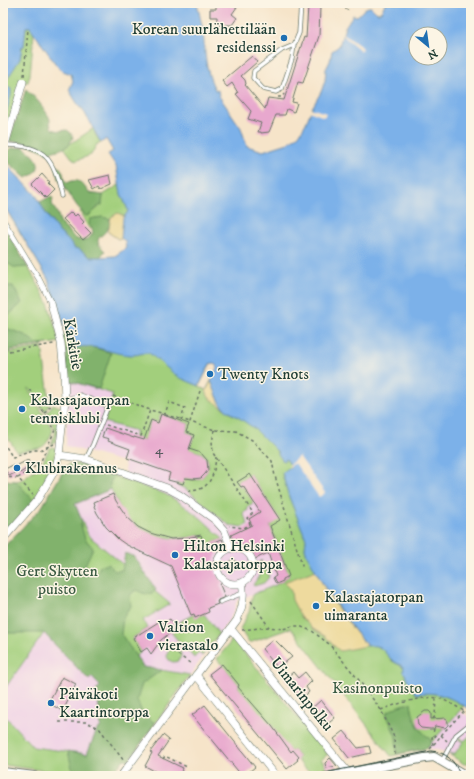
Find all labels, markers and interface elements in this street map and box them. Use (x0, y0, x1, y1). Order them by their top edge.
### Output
place label: Korean suurlähettilään residenssi (132, 19, 277, 57)
north arrow (408, 26, 448, 66)
marker: Korean suurlähettilään residenssi (279, 33, 289, 43)
text: N (425, 46, 440, 62)
street label: Kärkitie (59, 317, 87, 372)
place label: Twenty Knots (218, 364, 309, 384)
marker: Twenty Knots (205, 369, 215, 379)
place label: Kalastajatorpan tennisklubi (30, 390, 130, 428)
marker: Kalastajatorpan tennisklubi (17, 404, 27, 414)
house number: 4 (155, 441, 164, 459)
place label: Klubirakennus (25, 458, 117, 478)
marker: Klubirakennus (12, 463, 22, 473)
place label: Hilton Helsinki Kalastajatorppa (183, 536, 285, 574)
marker: Hilton Helsinki Kalastajatorppa (170, 550, 180, 560)
park label: Gert Skytten puisto (16, 561, 98, 599)
place label: Kalastajatorpan uimaranta (324, 587, 424, 625)
marker: Kalastajatorpan uimaranta (311, 601, 321, 611)
place label: Valtion vierastalo (157, 617, 219, 655)
marker: Valtion vierastalo (145, 631, 155, 641)
street label: Uimarinpolku (266, 653, 338, 735)
park label: Kasinonpuisto (332, 678, 422, 698)
place label: Päiväkoti Kaartintorppa (59, 684, 149, 722)
marker: Päiväkoti Kaartintorppa (46, 698, 56, 708)

